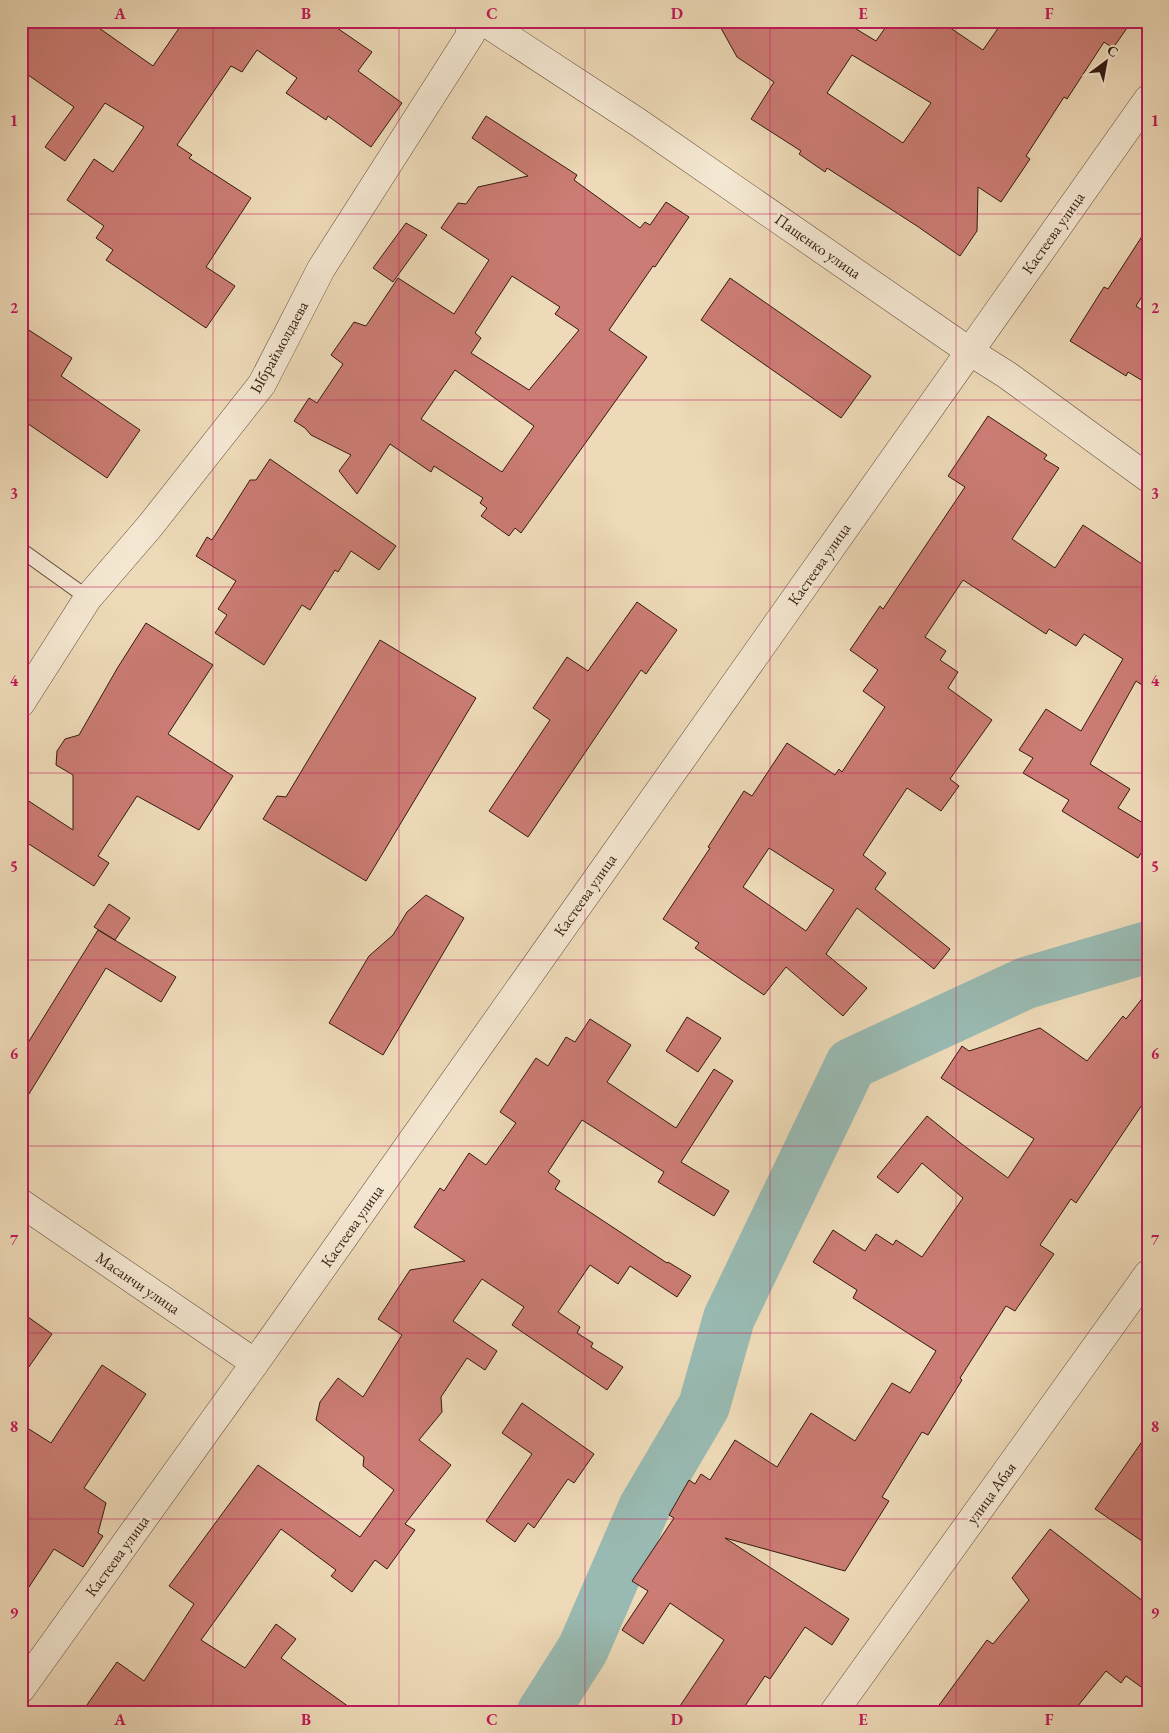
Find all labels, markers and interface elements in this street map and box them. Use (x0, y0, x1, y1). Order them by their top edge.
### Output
text: A (113, 3, 126, 24)
text: B (301, 3, 311, 24)
text: C (486, 3, 498, 24)
text: D (671, 3, 683, 24)
text: E (858, 3, 868, 24)
text: F (1045, 3, 1054, 24)
north arrow (1082, 38, 1132, 88)
text: С (1104, 41, 1122, 61)
text: 1 (10, 110, 18, 131)
text: 1 (1151, 110, 1159, 131)
street label: Кастеева улица (1017, 187, 1090, 278)
street label: Пащенко улица (771, 208, 866, 284)
text: 2 (10, 297, 19, 318)
street label: Ыбраймолдаева (245, 297, 313, 397)
text: 2 (1151, 297, 1160, 318)
text: 3 (10, 483, 18, 504)
text: 3 (1151, 483, 1159, 504)
street label: Кастеева улица (783, 518, 856, 609)
text: 4 (10, 670, 19, 691)
text: 4 (1151, 670, 1160, 691)
street label: Кастеева улица (549, 849, 622, 940)
text: 5 (10, 856, 18, 877)
text: 5 (1151, 856, 1159, 877)
text: 6 (10, 1043, 19, 1064)
text: 6 (1151, 1043, 1160, 1064)
street label: Кастеева улица (316, 1180, 389, 1271)
text: 7 (10, 1229, 19, 1250)
text: 7 (1151, 1229, 1160, 1250)
street label: Масанчи улица (92, 1247, 185, 1319)
text: 8 (10, 1416, 18, 1437)
text: 8 (1151, 1416, 1159, 1437)
street label: улица Абая (961, 1458, 1021, 1528)
street label: Кастеева улица (80, 1510, 154, 1601)
text: 9 (10, 1602, 19, 1623)
text: 9 (1151, 1602, 1160, 1623)
text: A (113, 1709, 126, 1730)
text: B (301, 1709, 311, 1730)
text: C (486, 1709, 498, 1730)
text: D (671, 1709, 683, 1730)
text: E (858, 1709, 868, 1730)
text: F (1045, 1709, 1054, 1730)

